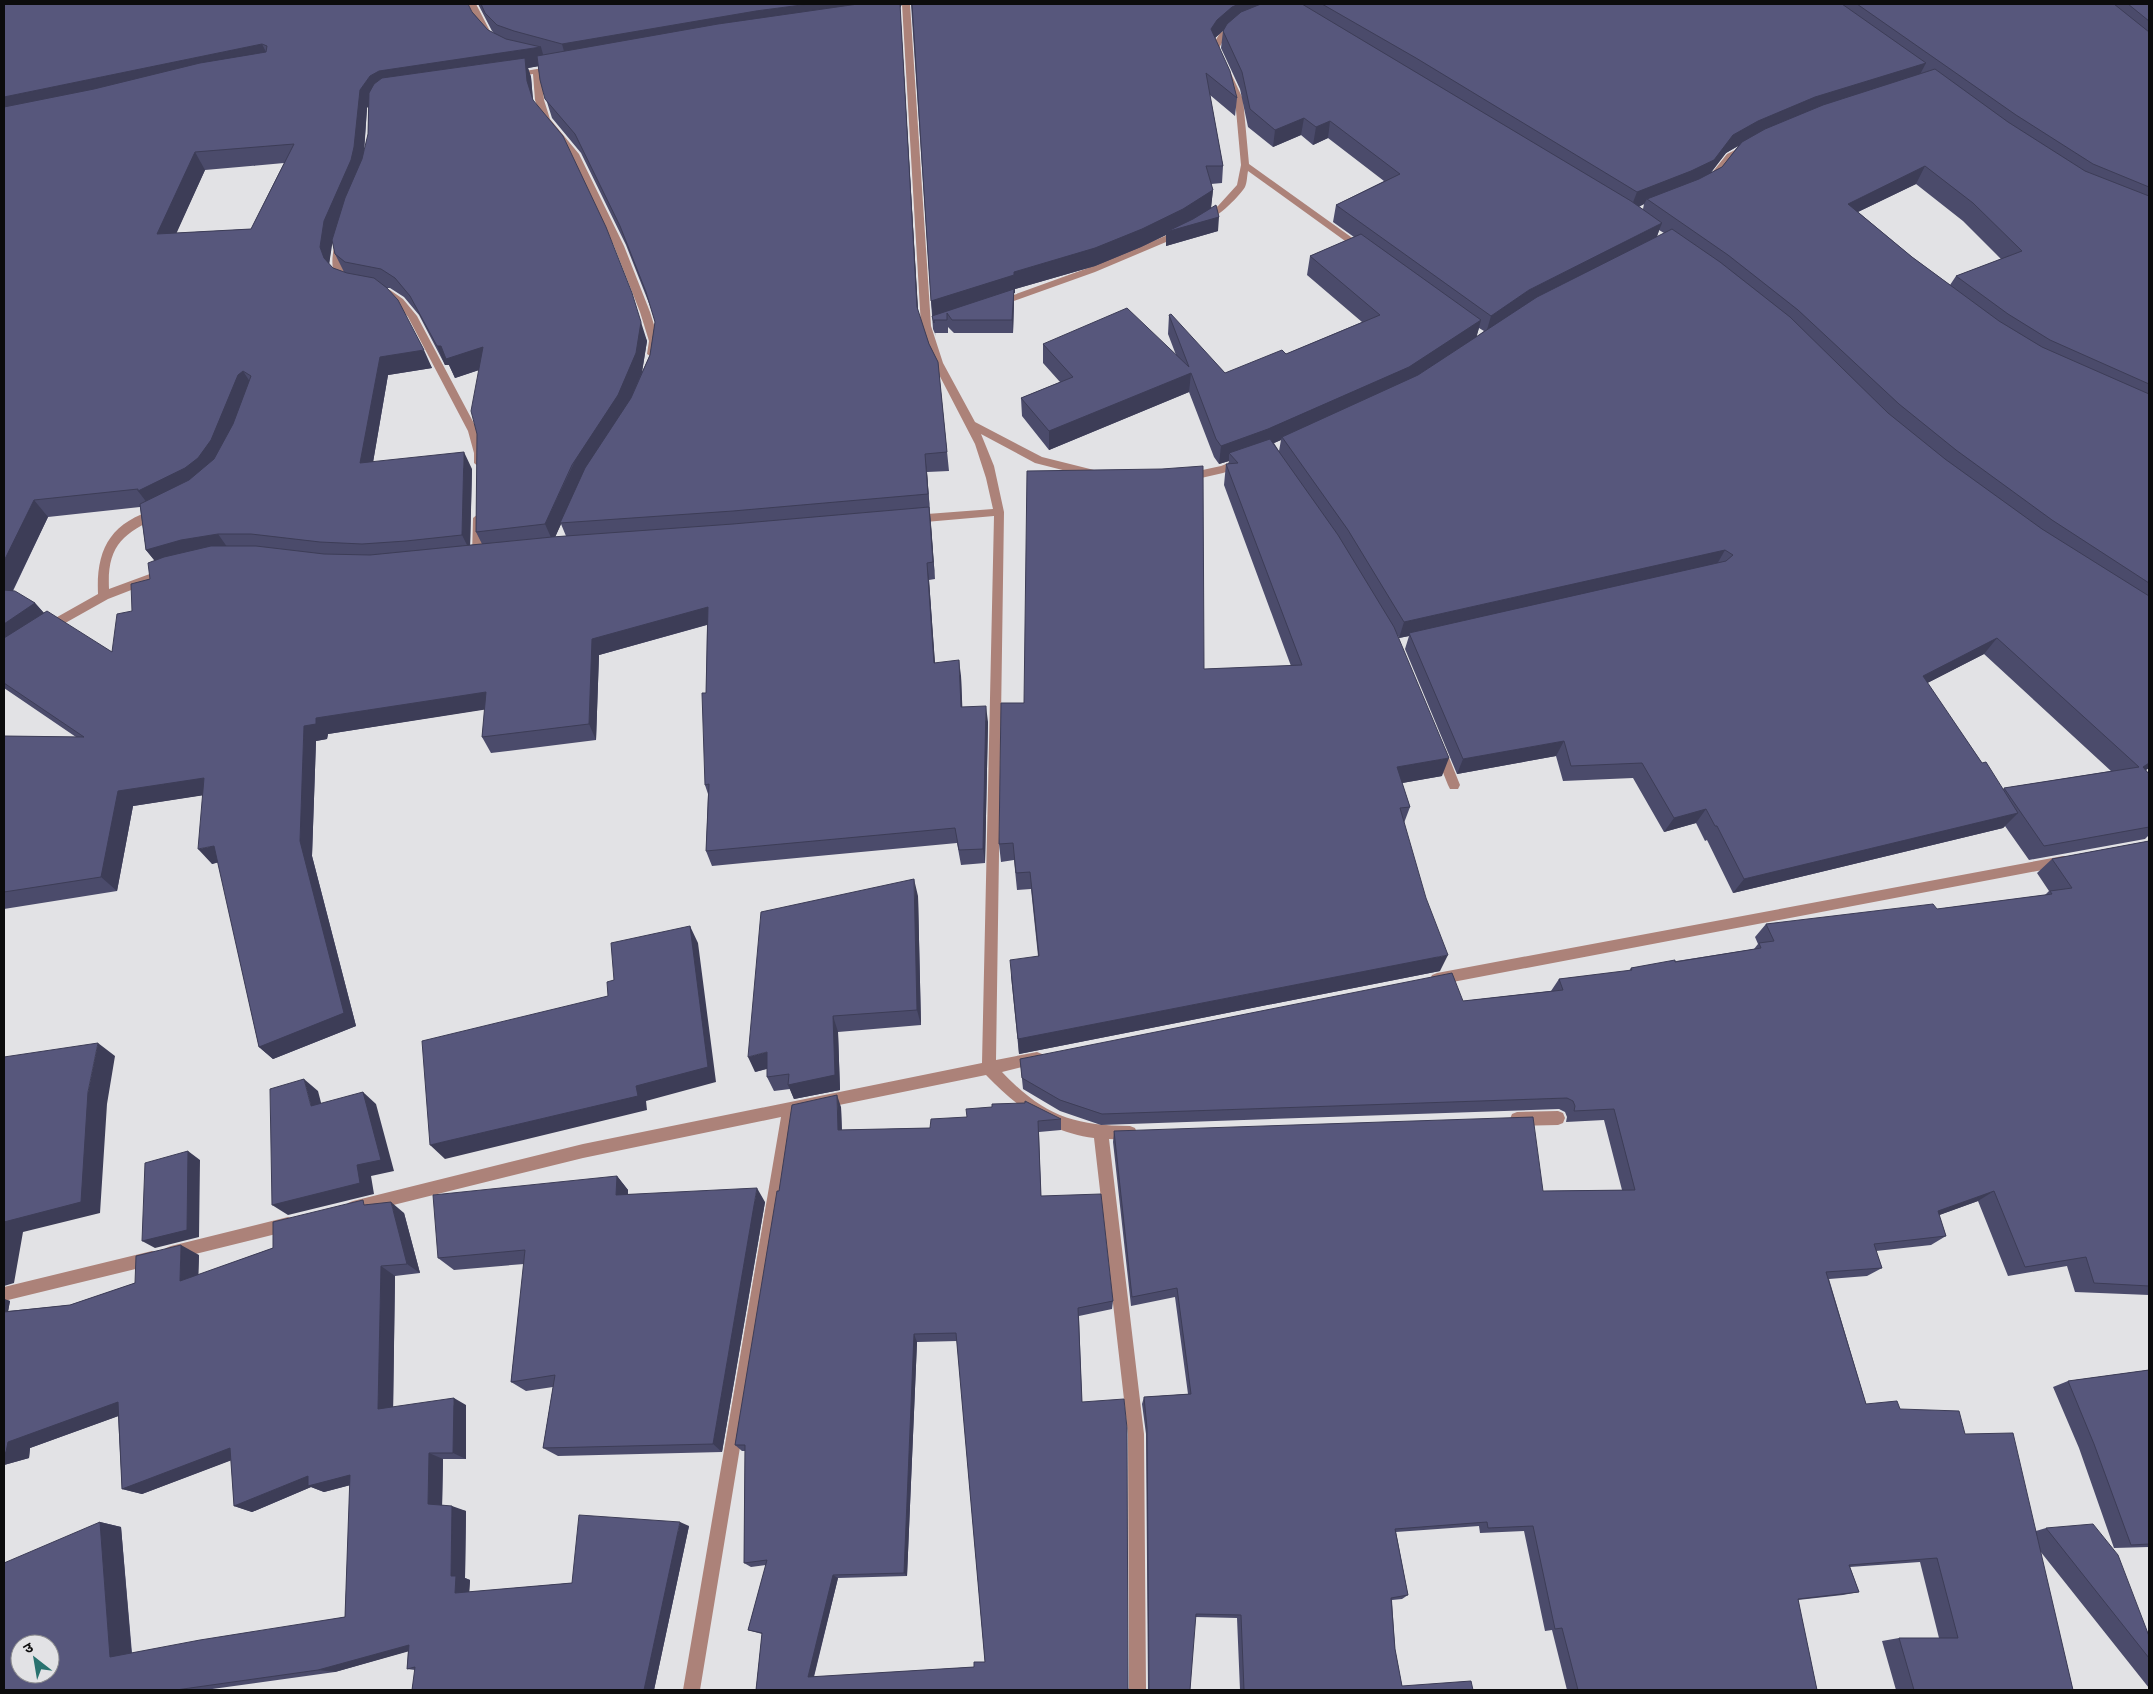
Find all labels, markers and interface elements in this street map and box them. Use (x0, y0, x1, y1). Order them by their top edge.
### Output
north arrow (10, 1634, 60, 1684)
text: उ (20, 1638, 37, 1658)

